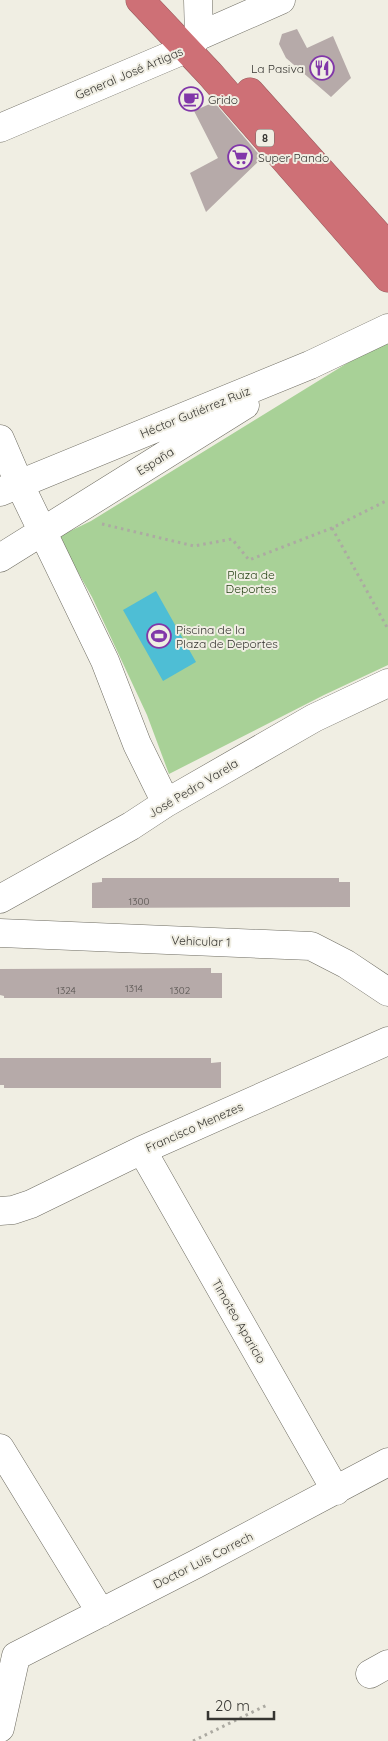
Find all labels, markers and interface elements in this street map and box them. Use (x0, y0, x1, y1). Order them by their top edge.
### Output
street label: General José Artigas (73, 43, 186, 103)
restaurant icon: La Pasiva (309, 55, 335, 81)
place label: La Pasiva (251, 61, 304, 76)
cafe icon: Grido (178, 86, 204, 112)
place label: Grido (208, 92, 238, 107)
road number: 8 (256, 130, 274, 146)
supermarket icon: Super Pando (227, 144, 253, 170)
place label: Super Pando (258, 150, 329, 165)
street label: Héctor Gutiérrez Ruiz (138, 383, 252, 441)
street label: España (134, 444, 176, 478)
park label: Plaza de Deportes (225, 567, 277, 596)
place label: Piscina de la Plaza de Deportes (176, 622, 278, 651)
sports icon: Piscina de la Plaza de Deportes (146, 623, 172, 649)
street label: José Pedro Varela (145, 755, 241, 821)
house number: 1300 (129, 895, 149, 908)
street label: Vehicular 1 (171, 932, 231, 950)
house number: 1314 (125, 982, 143, 995)
house number: 1324 (56, 984, 76, 997)
house number: 1302 (170, 984, 191, 997)
street label: Francisco Menezes (143, 1099, 245, 1155)
street label: Timoteo Aparicio (209, 1276, 269, 1366)
street label: Doctor Luis Correch (151, 1528, 255, 1592)
scale bar (208, 1688, 274, 1720)
text: 20 m (215, 1696, 250, 1715)

